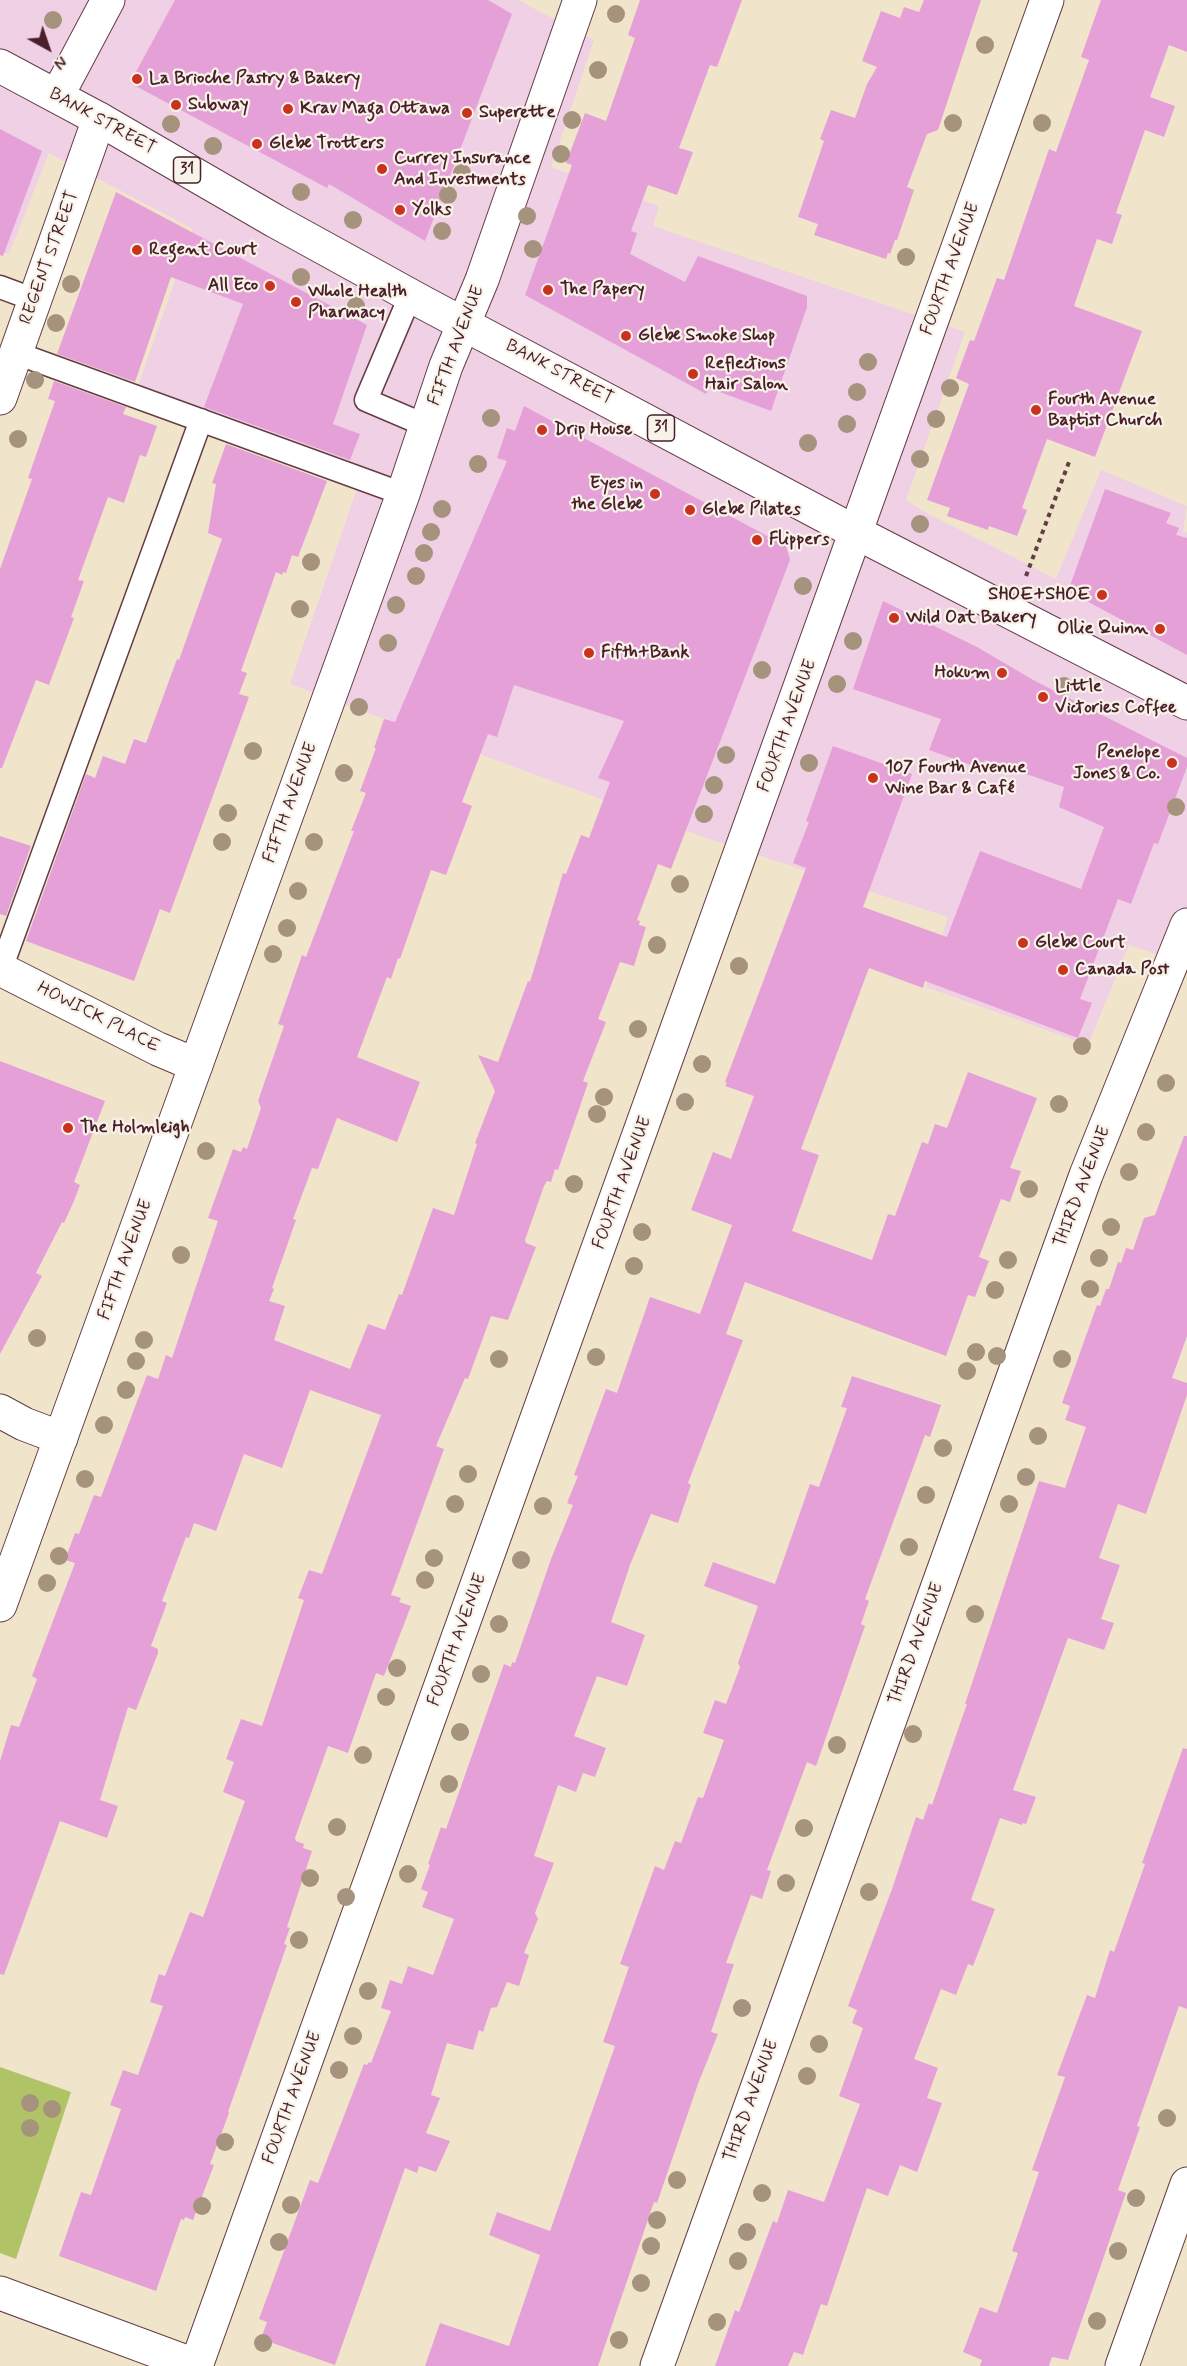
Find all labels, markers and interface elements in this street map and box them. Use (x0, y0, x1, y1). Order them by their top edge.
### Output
north arrow (18, 18, 78, 78)
text: N (49, 51, 71, 74)
place label: La Brioche Pastry & Bakery (149, 68, 360, 90)
marker: La Brioche Pastry & Bakery (130, 72, 144, 86)
street label: BANK STREET (45, 84, 159, 160)
place label: Subway (188, 94, 249, 116)
marker: Subway (169, 98, 183, 112)
place label: Krav Maga Ottawa (300, 98, 450, 120)
marker: Krav Maga Ottawa (281, 102, 295, 116)
place label: Superette (479, 102, 555, 124)
marker: Superette (460, 106, 474, 120)
place label: Glebe Trotters (269, 133, 384, 155)
marker: Glebe Trotters (250, 137, 264, 151)
place label: Currey Insurance And Investments (394, 148, 531, 190)
road number: 31 (174, 157, 201, 183)
marker: Currey Insurance And Investments (375, 162, 389, 176)
street label: REGENT STREET (16, 188, 84, 328)
place label: Yolks (412, 199, 452, 221)
street label: FOURTH AVENUE (917, 200, 985, 338)
marker: Yolks (393, 203, 407, 217)
place label: Regent Court (149, 239, 257, 261)
marker: Regent Court (130, 243, 144, 257)
place label: All Eco (208, 275, 258, 297)
marker: All Eco (263, 279, 277, 293)
place label: The Papery (560, 279, 644, 301)
place label: Whole Health Pharmacy (308, 281, 407, 324)
street label: FIFTH AVENUE (424, 283, 490, 409)
marker: The Papery (541, 283, 555, 297)
marker: Whole Health Pharmacy (289, 295, 303, 309)
place label: Glebe Smoke Shop (638, 325, 775, 347)
marker: Glebe Smoke Shop (619, 329, 633, 343)
street label: BANK STREET (502, 336, 616, 410)
place label: Reflections Hair Salon (705, 353, 788, 395)
marker: Reflections Hair Salon (686, 367, 700, 381)
place label: Fourth Avenue Baptist Church (1048, 389, 1162, 432)
marker: Fourth Avenue Baptist Church (1029, 403, 1043, 417)
road number: 31 (648, 415, 674, 441)
place label: Drip House (554, 419, 632, 441)
marker: Drip House (535, 423, 549, 437)
place label: Eyes in the Glebe (572, 473, 643, 516)
marker: Eyes in the Glebe (648, 487, 662, 501)
place label: Glebe Pilates (702, 499, 801, 521)
marker: Glebe Pilates (683, 503, 697, 517)
place label: Flippers (769, 529, 829, 551)
marker: Flippers (750, 533, 764, 547)
place label: SHOE+SHOE (988, 584, 1090, 606)
marker: SHOE+SHOE (1095, 588, 1109, 602)
place label: Wild Oat Bakery (906, 607, 1037, 629)
marker: Wild Oat Bakery (887, 611, 901, 625)
place label: Ollie Quinn (1057, 618, 1148, 640)
marker: Ollie Quinn (1153, 622, 1167, 636)
place label: Fifth+Bank (601, 642, 689, 664)
marker: Fifth+Bank (582, 646, 596, 660)
street label: FOURTH AVENUE (754, 657, 822, 795)
place label: Hokum (934, 662, 990, 684)
marker: Hokum (995, 666, 1009, 680)
place label: Little Victories Coffee (1055, 676, 1176, 718)
marker: Little Victories Coffee (1036, 690, 1050, 704)
street label: FIFTH AVENUE (259, 740, 323, 866)
place label: Penelope Jones & Co. (1073, 742, 1160, 784)
marker: Penelope Jones & Co. (1165, 756, 1179, 770)
place label: 107 Fourth Avenue Wine Bar & Café (885, 757, 1026, 800)
marker: 107 Fourth Avenue Wine Bar & Café (866, 771, 880, 785)
place label: Glebe Court (1035, 932, 1126, 954)
marker: Glebe Court (1016, 936, 1030, 950)
place label: Canada Post (1075, 959, 1169, 981)
marker: Canada Post (1056, 963, 1070, 977)
street label: HOWICK PLACE (33, 978, 163, 1058)
street label: FOURTH AVENUE (589, 1114, 657, 1252)
place label: The Holmleigh (80, 1117, 190, 1139)
marker: The Holmleigh (61, 1121, 75, 1135)
street label: THIRD AVENUE (1050, 1123, 1116, 1251)
street label: FIFTH AVENUE (94, 1197, 158, 1323)
street label: FOURTH AVENUE (424, 1571, 492, 1709)
street label: THIRD AVENUE (885, 1580, 949, 1708)
street label: FOURTH AVENUE (259, 2029, 327, 2167)
street label: THIRD AVENUE (720, 2037, 784, 2165)

